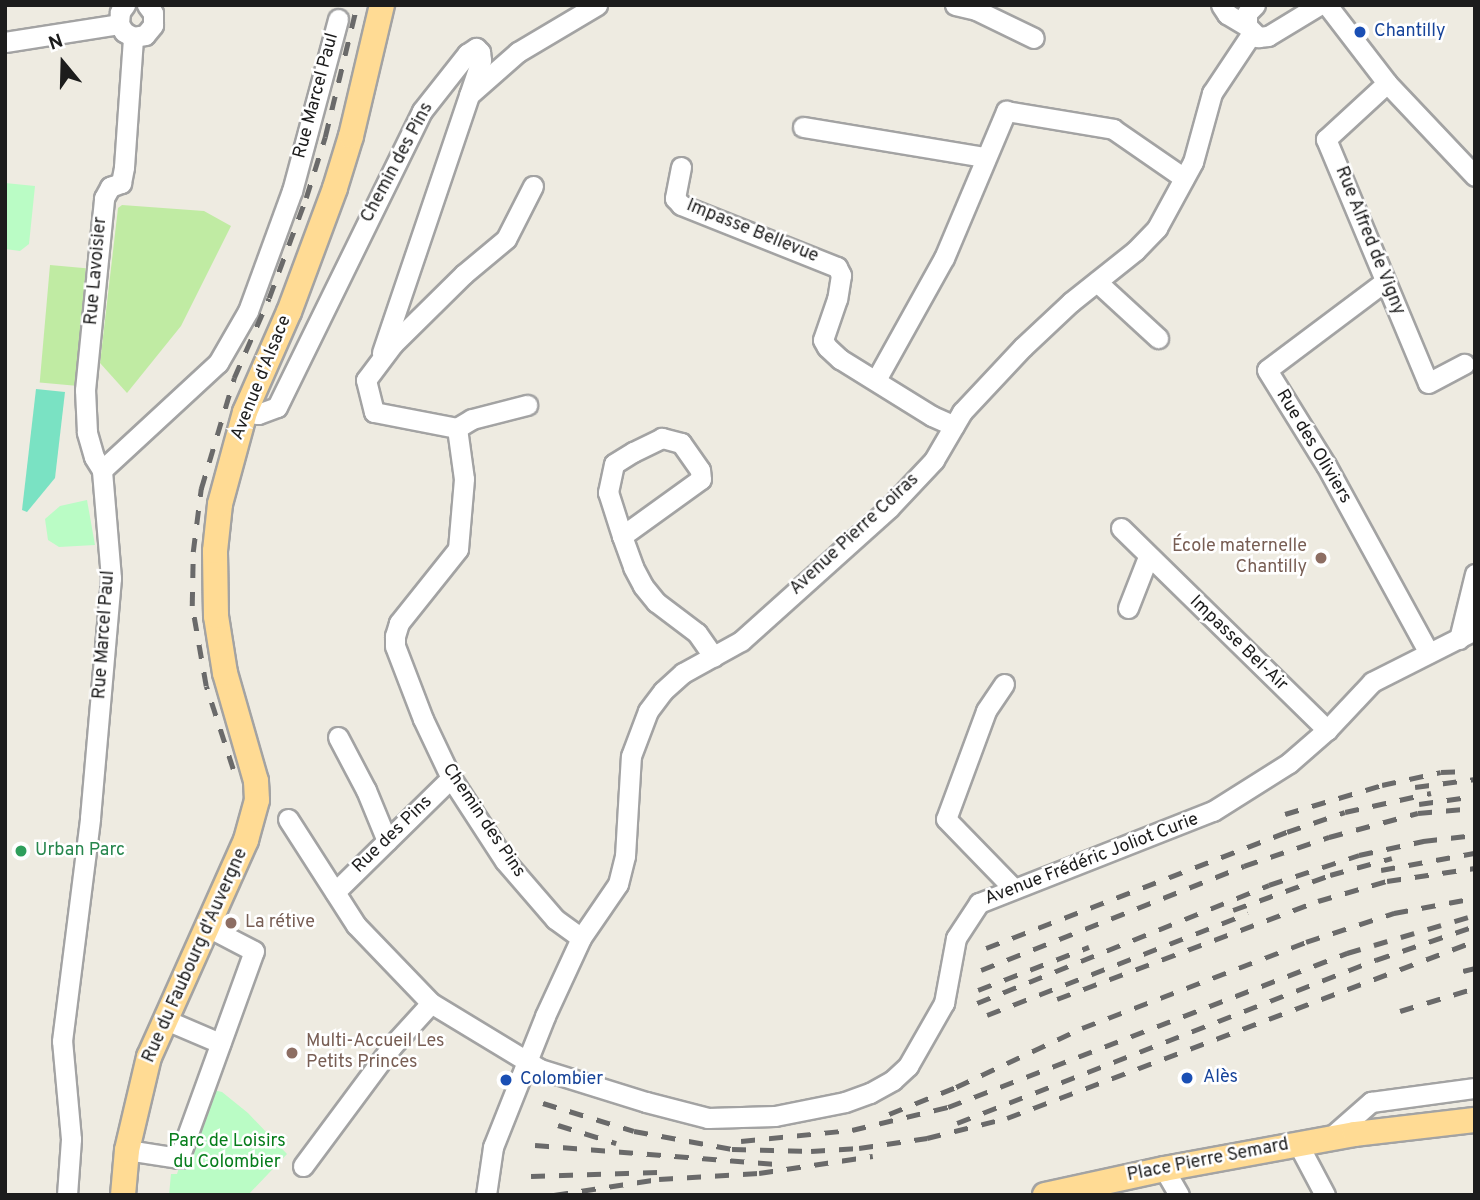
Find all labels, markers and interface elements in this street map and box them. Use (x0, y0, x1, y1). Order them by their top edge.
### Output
place label: Chantilly (1374, 21, 1445, 43)
marker: Chantilly (1352, 24, 1368, 40)
north arrow (28, 28, 98, 98)
text: N (46, 30, 67, 57)
street label: Rue Marcel Paul (290, 31, 344, 161)
street label: Chemin des Pins (357, 99, 439, 227)
street label: Rue Alfred de Vigny (1329, 163, 1409, 319)
street label: Impasse Bellevue (683, 196, 821, 268)
street label: Rue Lavoisier (82, 216, 112, 326)
street label: Avenue d'Alsace (227, 313, 297, 443)
street label: Rue des Oliviers (1270, 386, 1356, 508)
street label: Avenue Pierre Coiras (786, 470, 924, 600)
place label: École maternelle Chantilly (1172, 537, 1307, 580)
marker: École maternelle Chantilly (1313, 550, 1329, 566)
street label: Rue Marcel Paul (90, 570, 120, 700)
street label: Impasse Bel-Air (1184, 592, 1292, 696)
street label: Chemin des Pins (437, 760, 529, 882)
street label: Rue des Pins (349, 792, 437, 878)
street label: Avenue Frédéric Joliot Curie (982, 809, 1202, 911)
place label: Urban Parc (35, 840, 125, 862)
marker: Urban Parc (13, 843, 29, 859)
street label: Rue du Faubourg d'Auvergne (139, 845, 253, 1067)
place label: La rétive (245, 912, 315, 934)
marker: La rétive (223, 915, 239, 931)
place label: Multi-Accueil Les Petits Princes (306, 1032, 445, 1074)
marker: Multi-Accueil Les Petits Princes (284, 1045, 300, 1061)
place label: Alès (1203, 1067, 1238, 1089)
marker: Alès (1177, 1068, 1197, 1088)
place label: Colombier (520, 1069, 603, 1091)
marker: Colombier (498, 1072, 514, 1088)
park label: Parc de Loisirs du Colombier (168, 1132, 286, 1174)
street label: Place Pierre Semard (1125, 1135, 1291, 1187)

